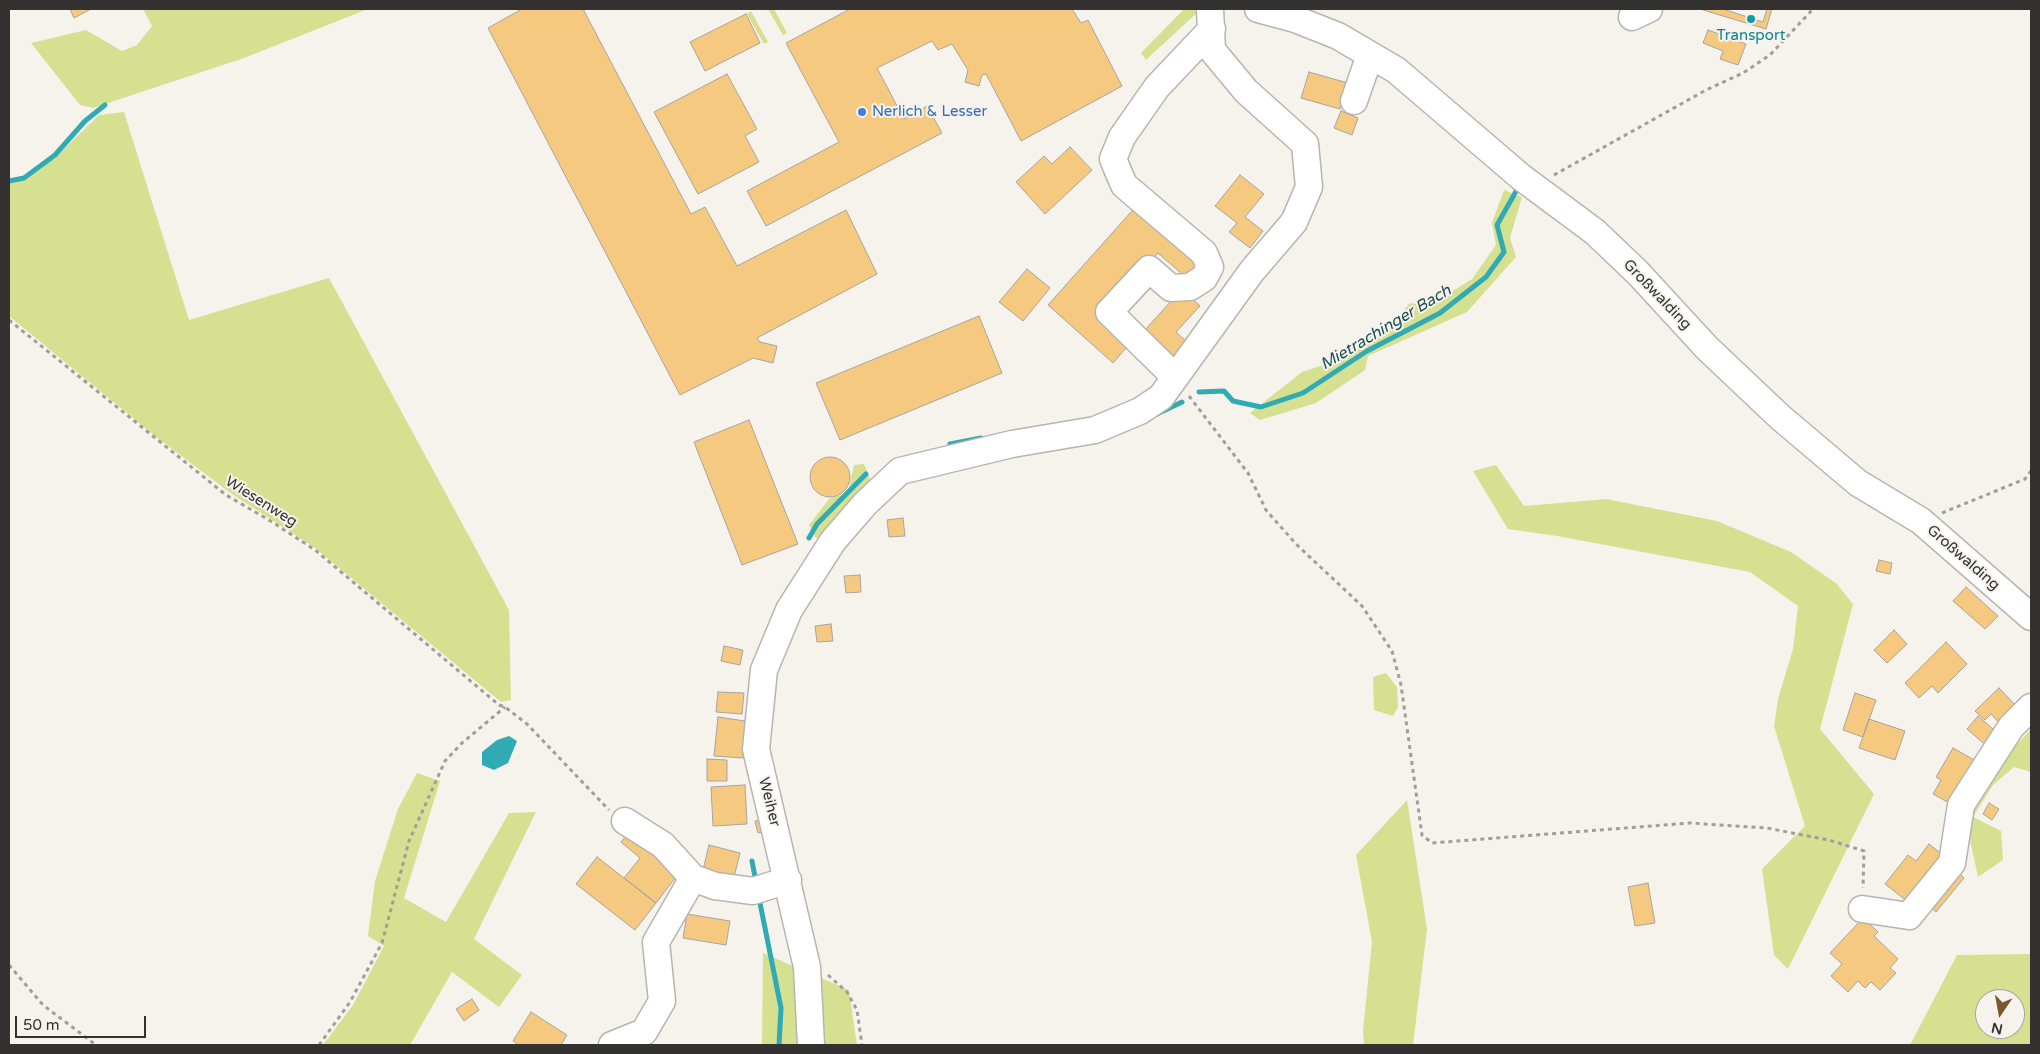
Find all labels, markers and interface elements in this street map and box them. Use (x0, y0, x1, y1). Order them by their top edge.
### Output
marker: Transport (1745, 13, 1757, 25)
place label: Transport (1717, 27, 1785, 45)
place label: Nerlich & Lesser (872, 103, 987, 121)
marker: Nerlich & Lesser (856, 106, 868, 118)
street label: Großwalding (1619, 256, 1695, 334)
water label: Mietrachinger Bach (1317, 281, 1455, 375)
street label: Wiesenweg (222, 473, 300, 531)
street label: Großwalding (1923, 521, 2003, 595)
street label: Weiher (754, 776, 784, 828)
north arrow (1975, 989, 2025, 1039)
scale bar (18, 1006, 149, 1038)
text: 50 m (23, 1016, 60, 1034)
text: N (1990, 1019, 2004, 1038)

